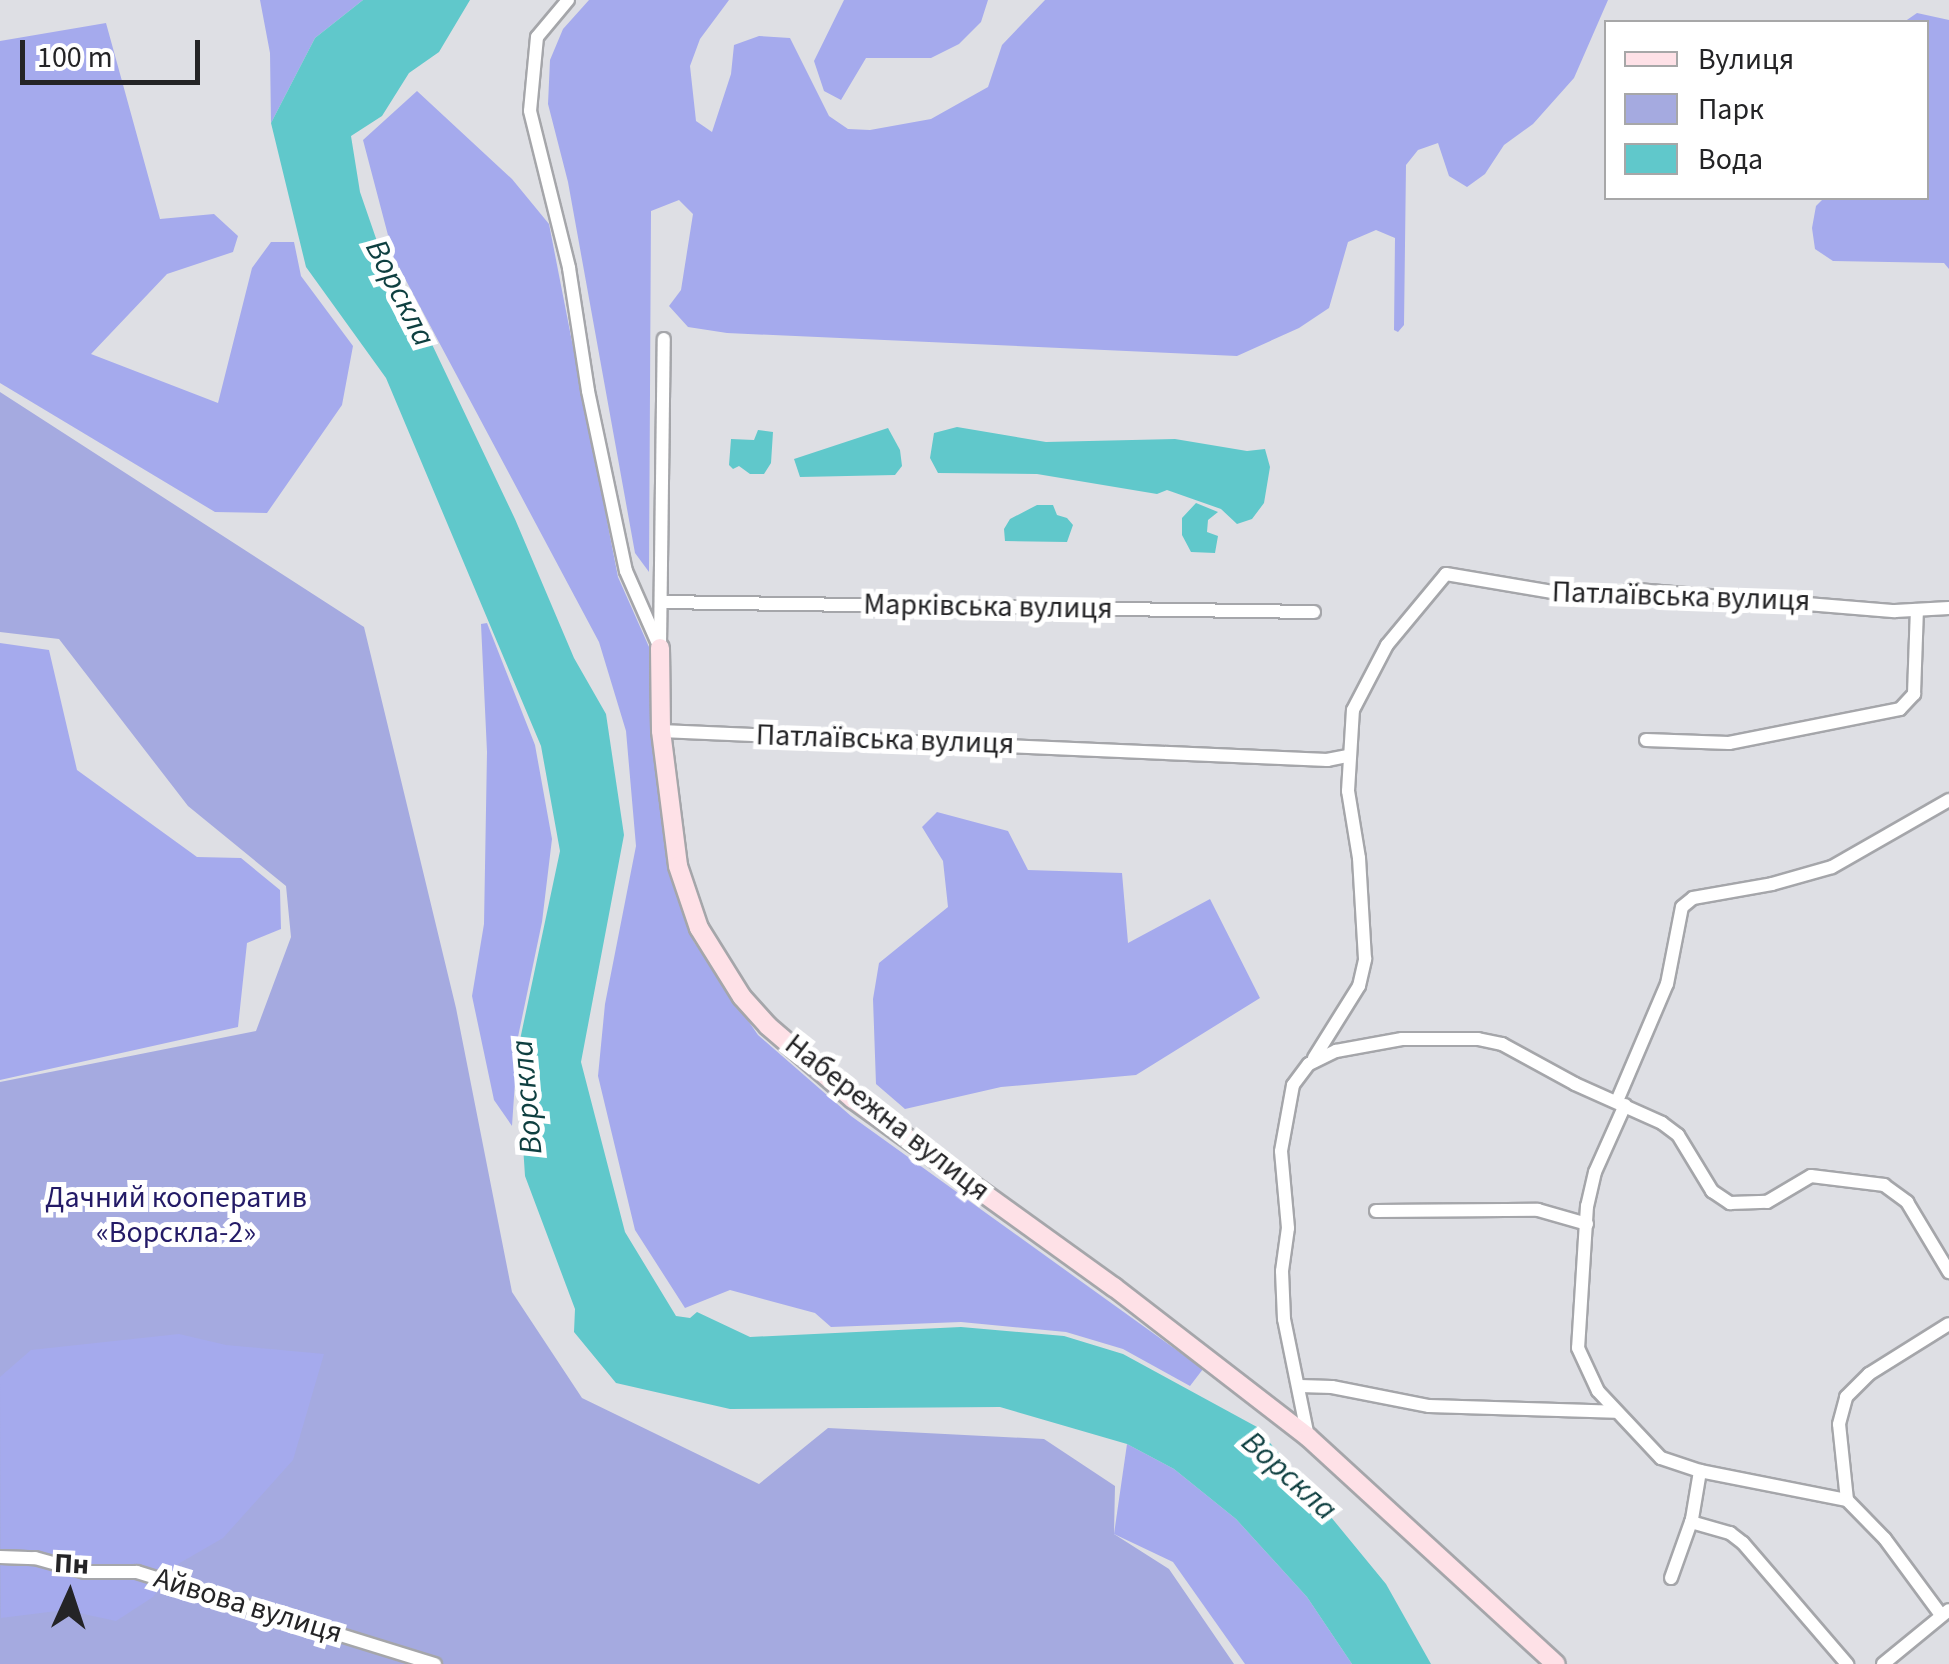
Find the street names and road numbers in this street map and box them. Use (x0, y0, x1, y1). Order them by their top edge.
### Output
street label: Патлаївська вулиця (1551, 575, 1811, 619)
street label: Марківська вулиця (863, 587, 1113, 627)
street label: Патлаївська вулиця (755, 718, 1015, 762)
street label: Набережна вулиця (777, 1027, 997, 1209)
street label: Айвова вулиця (149, 1560, 347, 1652)

